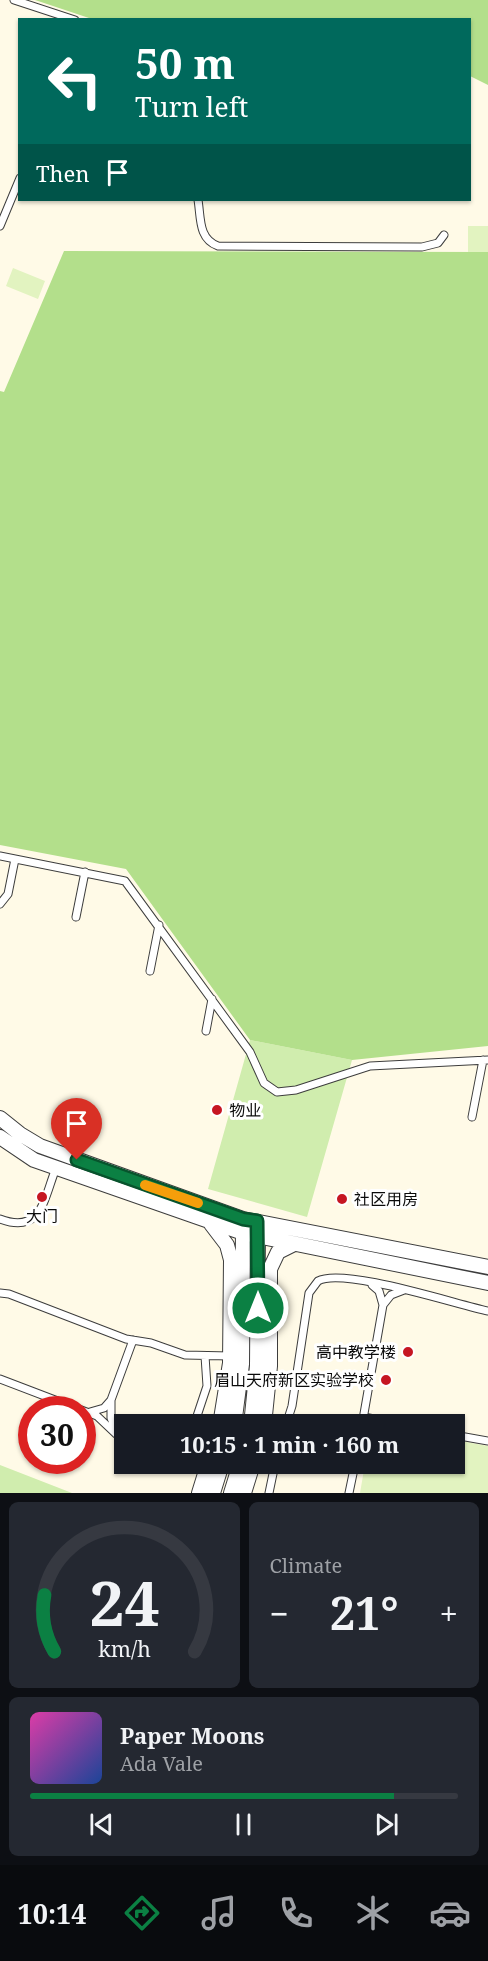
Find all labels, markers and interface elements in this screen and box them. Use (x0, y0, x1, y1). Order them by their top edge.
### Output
text: 50 m (135, 34, 235, 91)
icon: left (36, 42, 114, 120)
text: Turn left (135, 88, 248, 125)
icon: arrive (101, 156, 134, 189)
text: Then (36, 158, 89, 188)
pin (51, 1098, 102, 1160)
place label: 物业 (229, 1099, 261, 1121)
marker: 物业 (210, 1103, 224, 1117)
icon: arrive (60, 1107, 93, 1140)
place label: 社区用房 (354, 1188, 418, 1210)
marker: 大门 (35, 1190, 49, 1204)
marker: 社区用房 (335, 1192, 349, 1206)
place label: 大门 (26, 1205, 58, 1227)
position arrow (226, 1276, 290, 1340)
place label: 高中教学楼 (316, 1341, 396, 1363)
marker: 高中教学楼 (401, 1345, 415, 1359)
place label: 眉山天府新区实验学校 (214, 1369, 374, 1391)
marker: 眉山天府新区实验学校 (379, 1373, 393, 1387)
speed limit sign: 30 (18, 1396, 96, 1474)
text: 10:15 · 1 min · 160 m (180, 1429, 399, 1459)
text: Climate (270, 1552, 342, 1579)
text: 24 (89, 1559, 160, 1644)
text: 21° (330, 1582, 399, 1643)
text: − (270, 1591, 289, 1636)
text: + (440, 1591, 458, 1636)
text: km/h (98, 1634, 151, 1663)
text: Paper Moons (120, 1720, 264, 1750)
text: Ada Vale (120, 1750, 203, 1777)
icon: previous (85, 1808, 118, 1841)
icon: pause (227, 1808, 260, 1841)
icon: next (370, 1808, 403, 1841)
icon: directions (121, 1892, 163, 1934)
icon: music (198, 1892, 240, 1934)
icon: phone (275, 1892, 317, 1934)
icon: climate (352, 1892, 394, 1934)
icon: car (429, 1892, 471, 1934)
text: 10:14 (17, 1895, 87, 1932)

